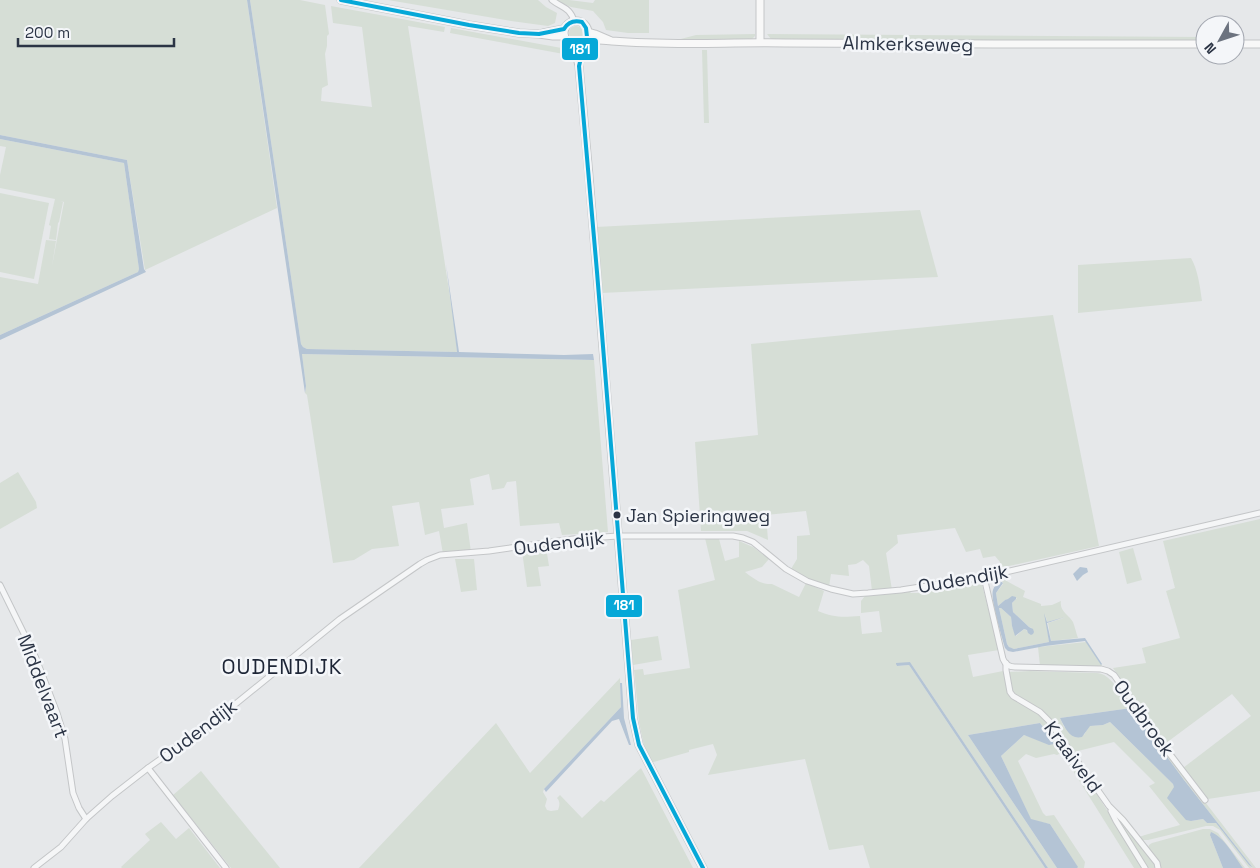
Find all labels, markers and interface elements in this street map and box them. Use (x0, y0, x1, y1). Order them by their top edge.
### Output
scale bar (18, 15, 174, 47)
north arrow (1195, 15, 1245, 65)
text: 200 m (25, 23, 70, 42)
street label: Almkerkseweg (842, 30, 974, 58)
line badge: 181 (561, 37, 599, 61)
text: N (1200, 39, 1220, 58)
text: 181 (569, 40, 591, 58)
place label: Jan Spieringweg (626, 504, 770, 527)
marker: Jan Spieringweg (612, 510, 622, 520)
street label: Oudendijk (512, 525, 606, 561)
street label: Oudendijk (916, 559, 1010, 599)
line badge: 181 (605, 594, 643, 618)
text: 181 (613, 596, 635, 614)
street label: Middelvaart (12, 631, 74, 741)
district label: OUDENDIJK (221, 653, 343, 680)
street label: Oudbroek (1108, 675, 1180, 761)
street label: Oudendijk (154, 694, 242, 768)
street label: Kraaiveld (1039, 716, 1107, 798)

